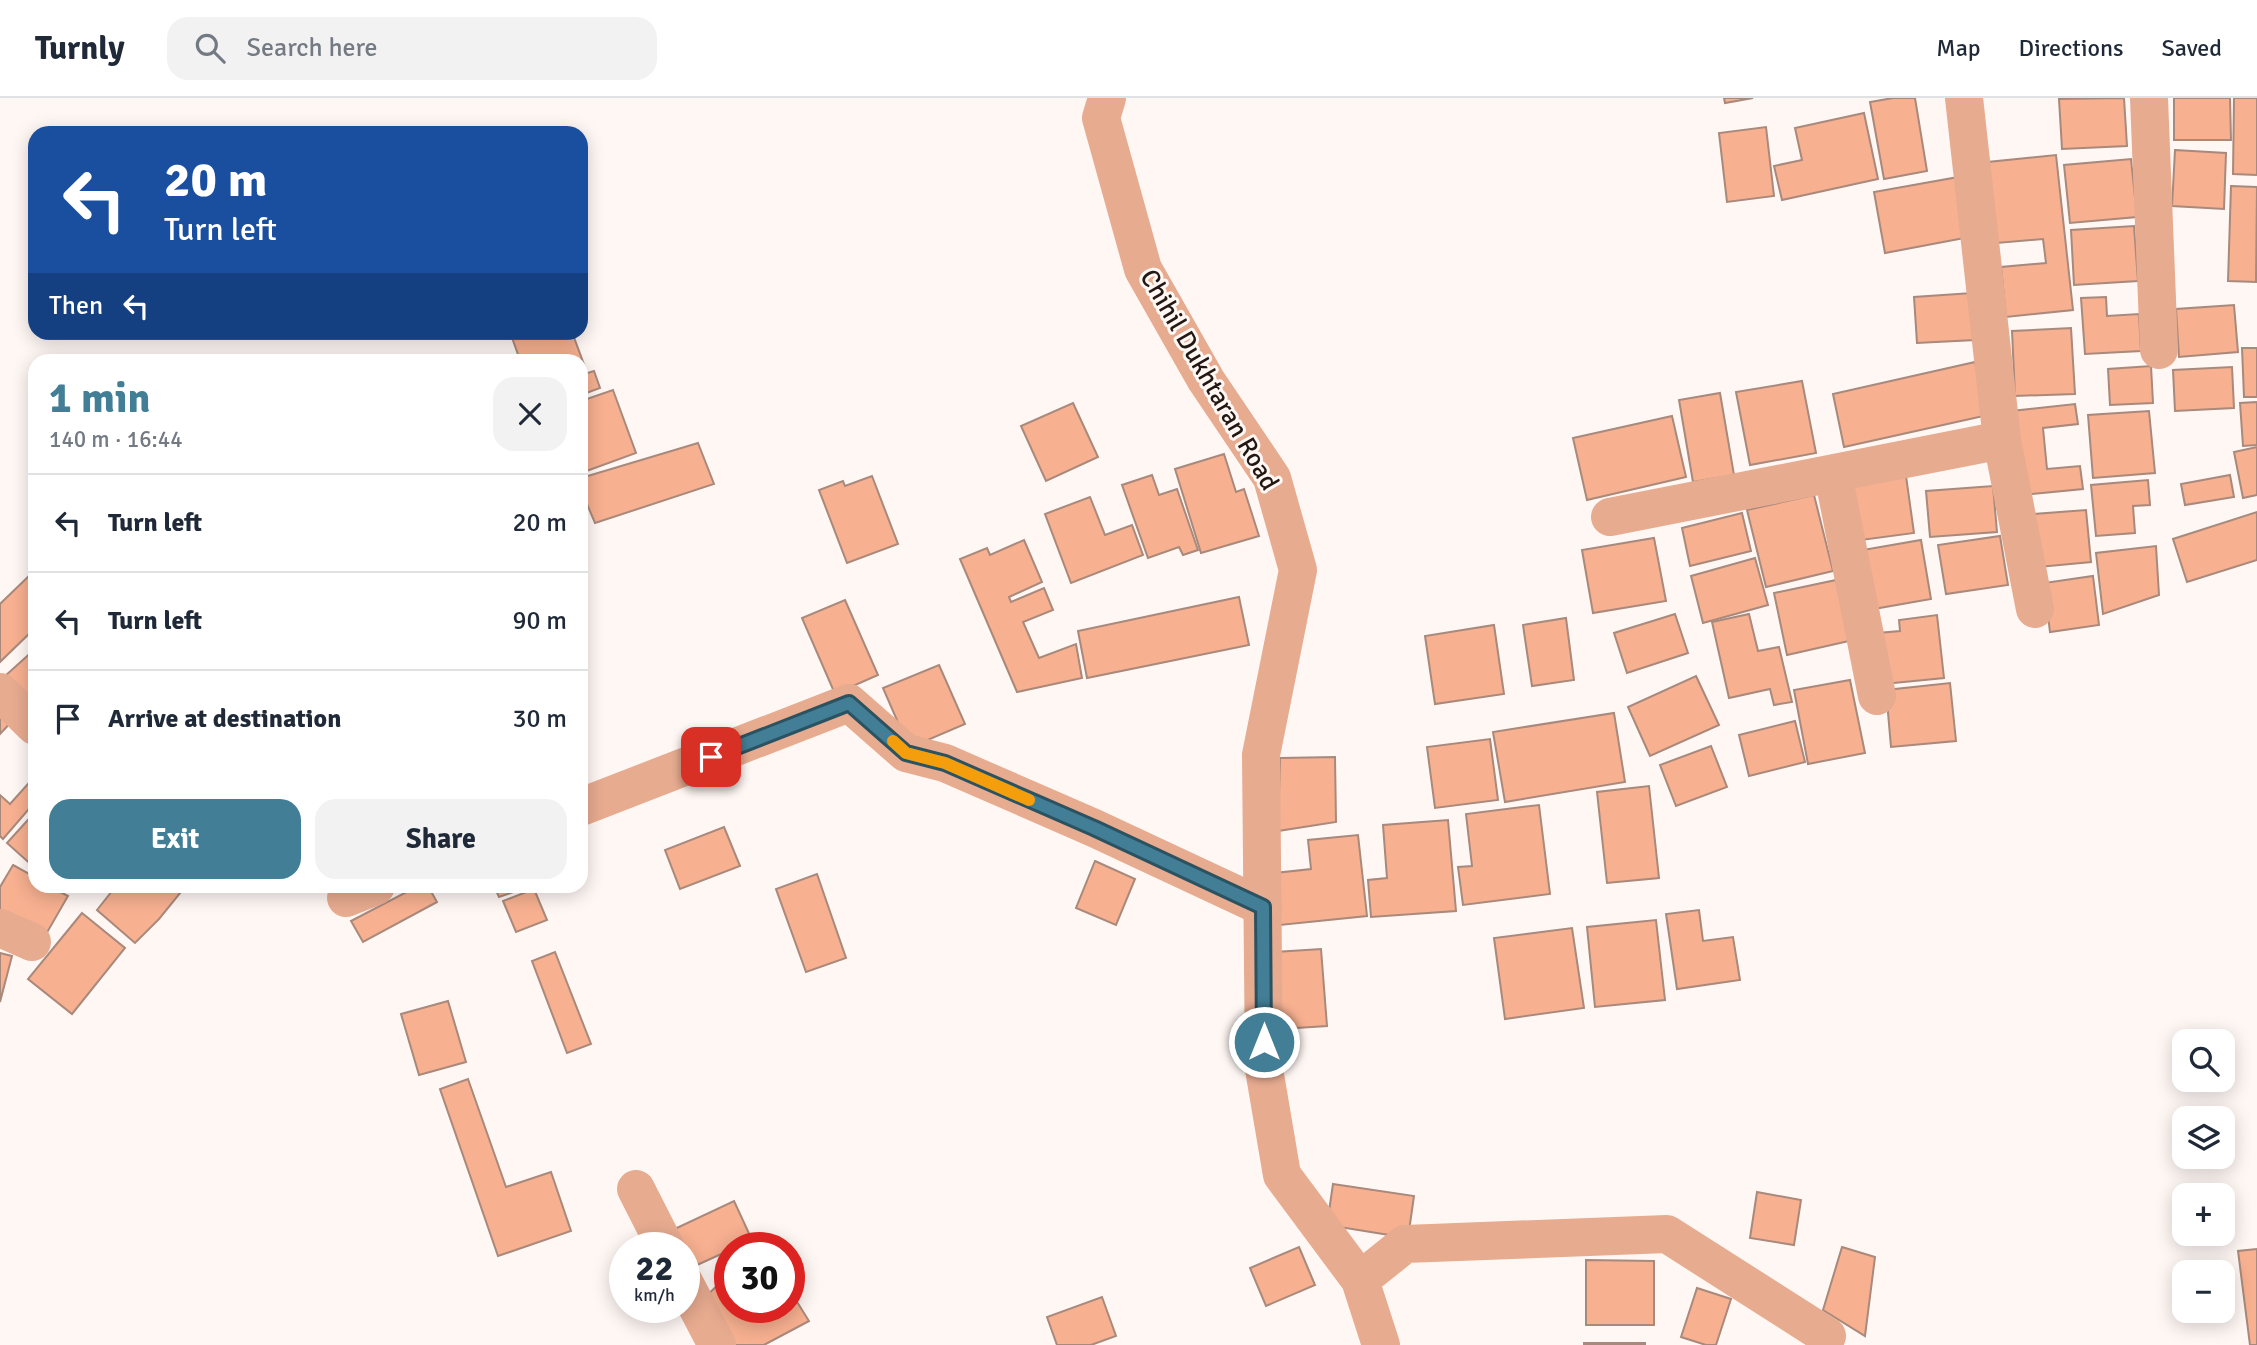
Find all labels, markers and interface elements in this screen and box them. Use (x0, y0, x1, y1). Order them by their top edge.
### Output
search box (167, 17, 657, 80)
text: Turnly (35, 28, 125, 69)
icon: search (191, 29, 229, 67)
text: Search here (247, 32, 378, 64)
text: Map (1936, 33, 1981, 63)
text: Directions (2019, 33, 2124, 63)
text: Saved (2162, 33, 2222, 63)
text: 20 m (164, 150, 267, 210)
icon: left (49, 154, 140, 245)
text: Turn left (164, 210, 277, 249)
street label: Chihil Dukhtaran Road (1133, 264, 1285, 496)
icon: left (117, 287, 155, 325)
text: Then (49, 290, 103, 322)
text: 1 min (49, 373, 150, 424)
button: close (493, 377, 567, 451)
text: 140 m · 16:44 (49, 425, 183, 454)
icon: left (49, 504, 87, 542)
text: Turn left (108, 507, 202, 539)
text: 20 m (512, 507, 567, 539)
icon: left (49, 602, 87, 640)
text: Turn left (108, 605, 202, 637)
text: 90 m (512, 605, 567, 637)
icon: arrive (49, 700, 87, 738)
text: Arrive at destination (108, 703, 341, 735)
text: 30 m (512, 703, 567, 735)
pin (681, 727, 741, 787)
icon: arrive (692, 738, 730, 776)
button: Exit (49, 799, 301, 879)
button: Share (315, 799, 567, 879)
position arrow (1227, 1005, 1301, 1079)
map controls (2172, 1029, 2235, 1323)
button: search (2172, 1029, 2235, 1092)
button: layers (2172, 1106, 2235, 1169)
button: + (2172, 1183, 2235, 1246)
speed limit sign: 30 (714, 1232, 805, 1323)
text: 22 (636, 1247, 673, 1290)
button: − (2172, 1260, 2235, 1323)
text: km/h (634, 1284, 675, 1306)

